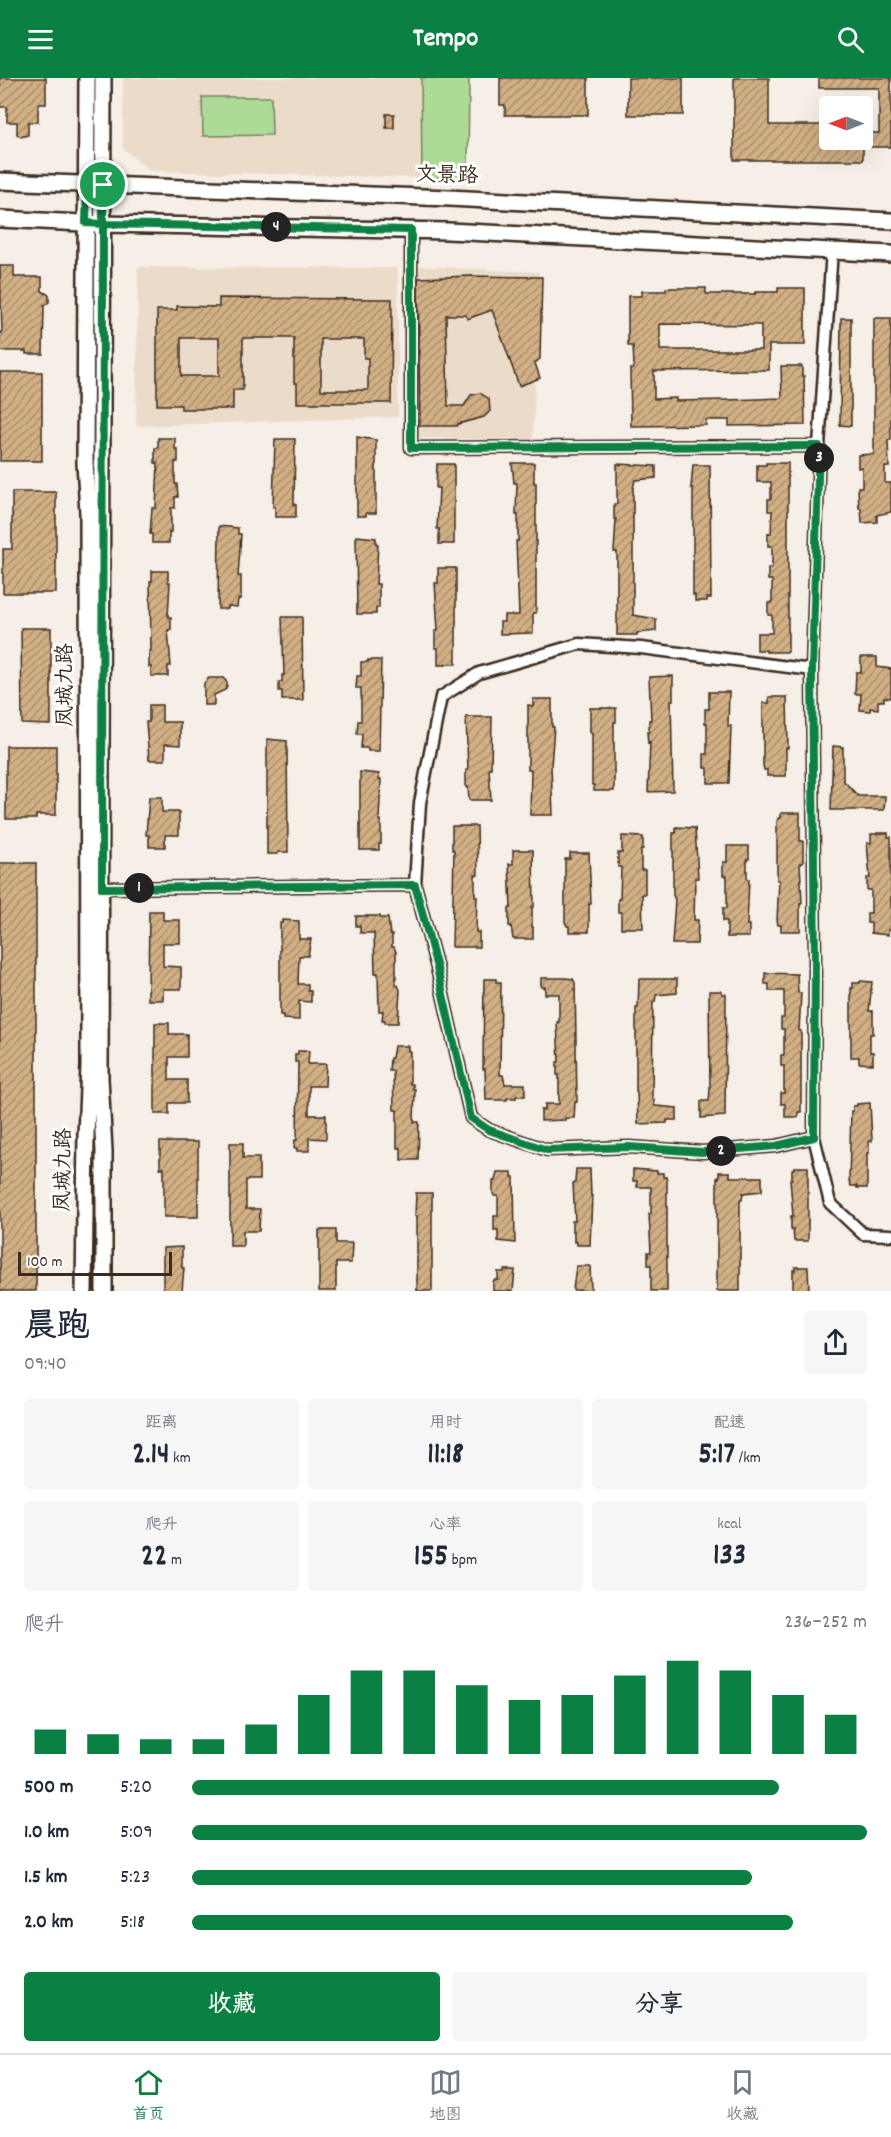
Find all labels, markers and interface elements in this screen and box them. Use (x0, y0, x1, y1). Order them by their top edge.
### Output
text: Tempo (413, 20, 478, 59)
icon: menu (24, 23, 57, 56)
icon: search (834, 23, 867, 56)
north arrow (819, 96, 873, 150)
map controls (819, 96, 873, 150)
pin (77, 159, 128, 210)
street label: 文景路 (415, 161, 479, 193)
icon: arrive (86, 168, 119, 201)
pin: 4 (261, 212, 291, 242)
text: 4 (273, 215, 279, 238)
pin: 3 (804, 443, 834, 473)
text: 3 (815, 446, 823, 469)
street label: 凤城九路 (52, 643, 82, 727)
pin: 1 (124, 873, 154, 903)
text: 1 (137, 876, 141, 899)
street label: 凤城九路 (49, 1128, 81, 1212)
pin: 2 (706, 1136, 736, 1166)
text: 2 (718, 1139, 725, 1162)
scale bar (18, 1249, 172, 1276)
text: 100 m (27, 1251, 63, 1274)
text: 晨跑 (24, 1305, 90, 1352)
button: share (804, 1311, 867, 1374)
text: 09:40 (24, 1351, 67, 1379)
text: 距离 (145, 1412, 178, 1435)
text: 用时 (429, 1412, 462, 1435)
text: 配速 (713, 1412, 746, 1435)
text: 2.14 (132, 1435, 169, 1478)
text: 11:18 (427, 1435, 464, 1478)
text: 5:17 (698, 1435, 735, 1478)
text: km (169, 1447, 191, 1470)
text: /km (735, 1447, 761, 1470)
text: kcal (717, 1513, 742, 1536)
text: 爬升 (145, 1514, 178, 1537)
text: 心率 (429, 1514, 462, 1537)
text: 133 (713, 1536, 746, 1579)
text: 22 (141, 1537, 167, 1580)
text: 155 (414, 1537, 448, 1580)
text: m (167, 1549, 182, 1572)
text: bpm (448, 1549, 477, 1572)
text: 236–252 m (785, 1609, 867, 1637)
text: 爬升 (24, 1612, 64, 1640)
text: 500 m (24, 1774, 73, 1802)
text: 5:20 (120, 1774, 152, 1802)
text: 1.0 km (24, 1819, 69, 1847)
text: 5:09 (120, 1819, 153, 1847)
text: 1.5 km (24, 1864, 67, 1892)
text: 5:23 (120, 1864, 150, 1892)
text: 2.0 km (24, 1909, 73, 1937)
text: 5:18 (120, 1909, 145, 1937)
button: 收藏 (24, 1972, 440, 2041)
button: 分享 (452, 1972, 867, 2041)
tab: 首页 (132, 2066, 165, 2127)
tab: 地图 (429, 2066, 462, 2127)
tab: 收藏 (726, 2066, 759, 2127)

